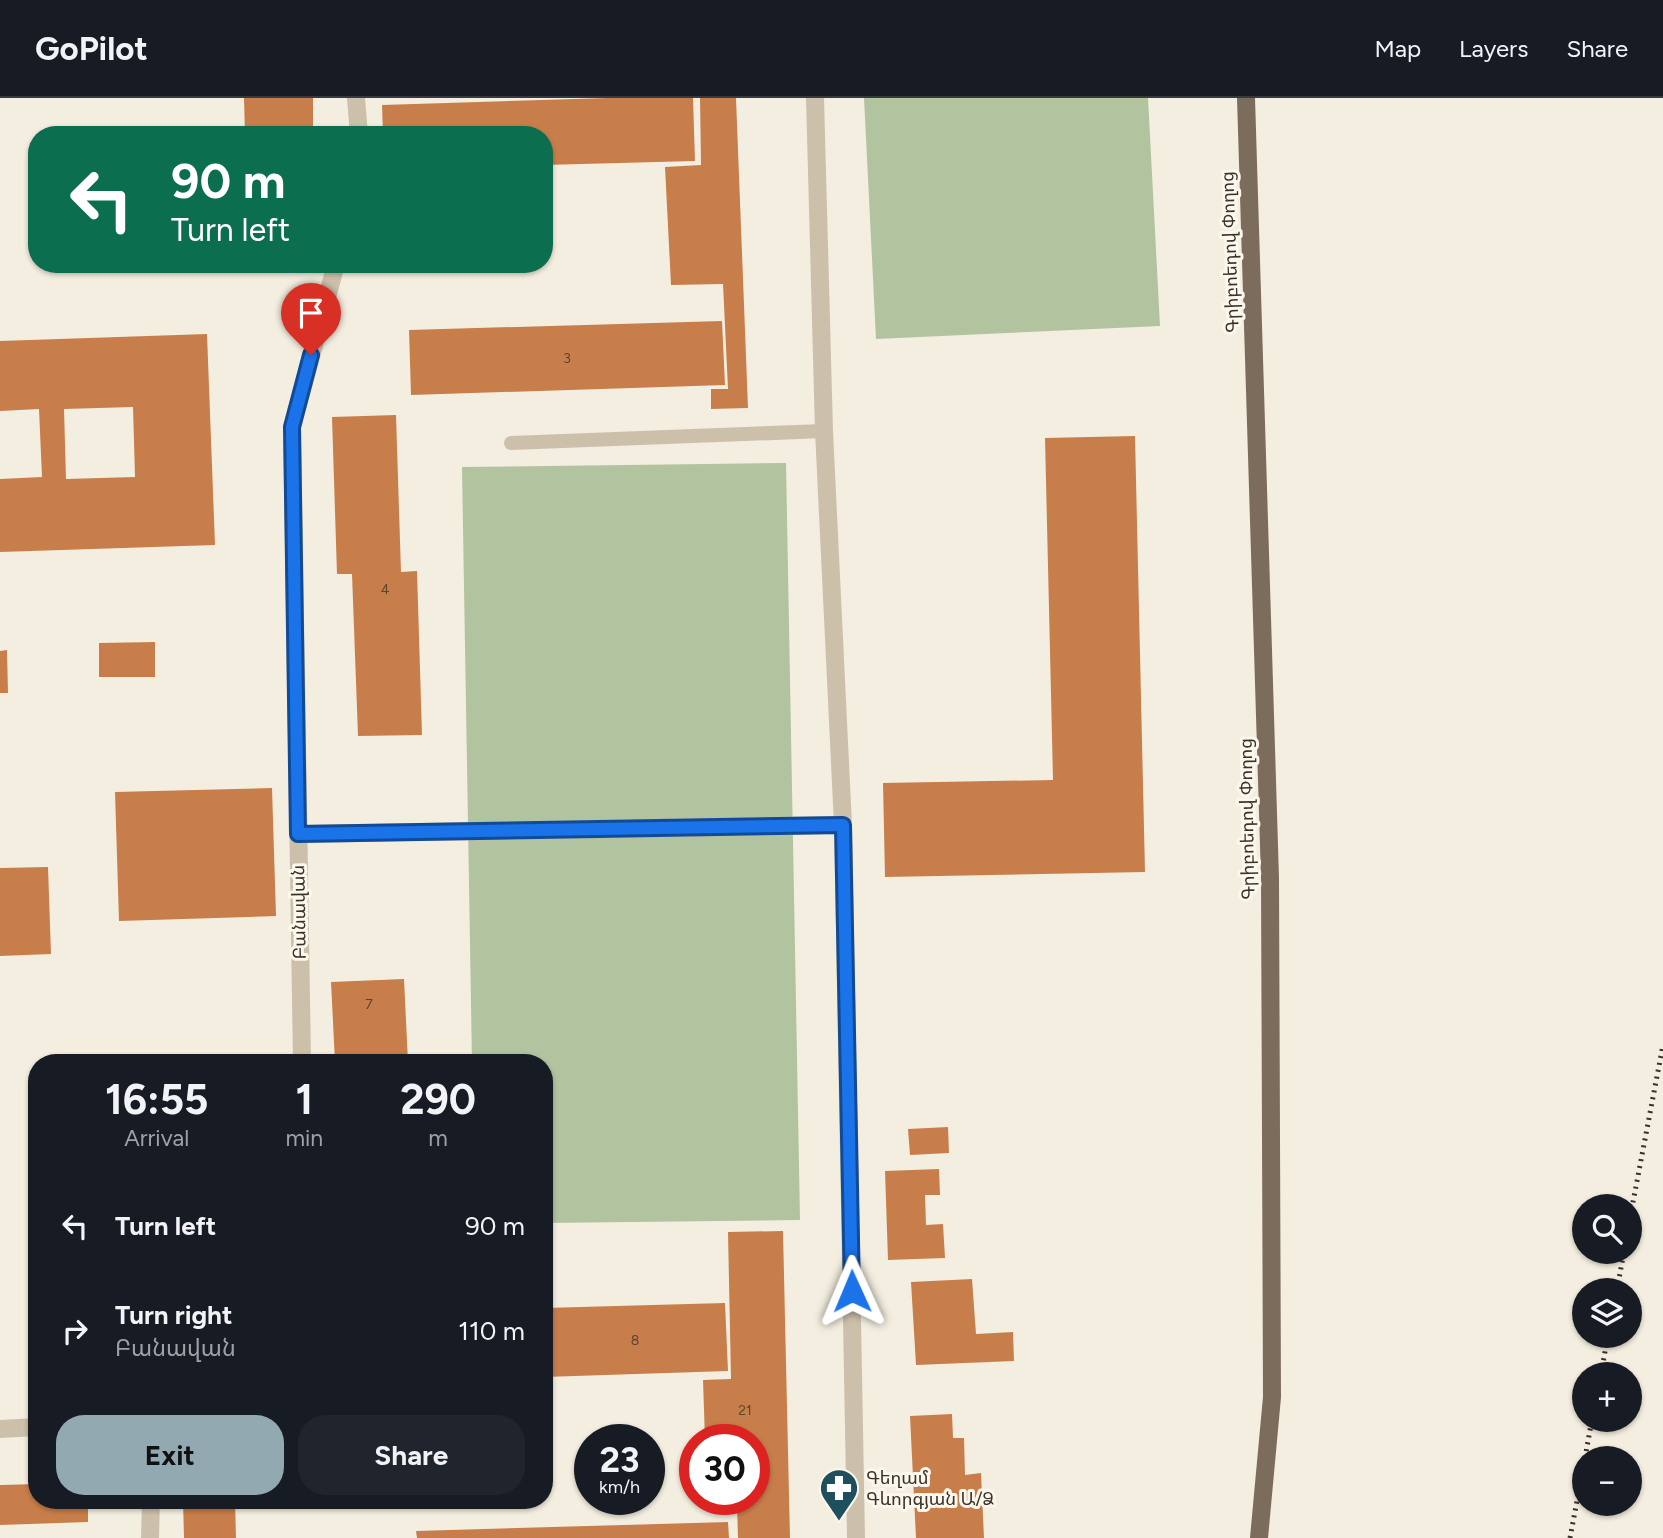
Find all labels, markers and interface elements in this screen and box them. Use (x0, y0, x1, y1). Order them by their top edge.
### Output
text: GoPilot (35, 29, 148, 68)
text: Map (1374, 34, 1421, 63)
text: Layers (1459, 34, 1528, 63)
text: Share (1566, 34, 1628, 63)
text: 90 m (171, 151, 286, 210)
icon: left (56, 154, 147, 245)
street label: Գրիբոեդով Փողոց (1216, 171, 1244, 333)
text: Turn left (171, 211, 290, 249)
pin (281, 283, 341, 355)
icon: arrive (292, 294, 330, 332)
house number: 3 (563, 350, 571, 367)
house number: 4 (381, 581, 390, 598)
street label: Գրիբոեդով Փողոց (1235, 738, 1259, 900)
street label: Բանավան (287, 865, 311, 959)
house number: 7 (365, 996, 373, 1013)
text: 16:55 (105, 1074, 208, 1125)
text: 1 (295, 1074, 313, 1125)
text: 290 (400, 1074, 476, 1125)
text: Arrival (124, 1124, 189, 1152)
text: min (285, 1124, 323, 1152)
text: m (428, 1124, 448, 1152)
map controls (1572, 1194, 1642, 1516)
button: search (1572, 1194, 1642, 1264)
icon: left (56, 1207, 94, 1245)
text: Turn left (115, 1210, 216, 1242)
text: 90 m (465, 1210, 525, 1242)
position arrow (815, 1254, 889, 1328)
button: layers (1572, 1278, 1642, 1348)
text: Turn right (115, 1299, 232, 1331)
icon: right (56, 1312, 94, 1350)
text: 110 m (458, 1315, 525, 1347)
house number: 8 (631, 1332, 639, 1349)
text: Բանավան (115, 1334, 236, 1362)
button: + (1572, 1362, 1642, 1432)
house number: 21 (738, 1402, 752, 1419)
button: Exit (56, 1415, 284, 1495)
button: Share (298, 1415, 525, 1495)
speed limit sign: 30 (679, 1424, 770, 1515)
text: 23 (600, 1439, 639, 1481)
button: − (1572, 1446, 1642, 1516)
pharmacy icon: Գեղամ Գևորգյան Ա/Ձ (818, 1467, 860, 1522)
place label: Գեղամ Գևորգյան Ա/Ձ (866, 1467, 994, 1510)
text: km/h (599, 1476, 640, 1498)

